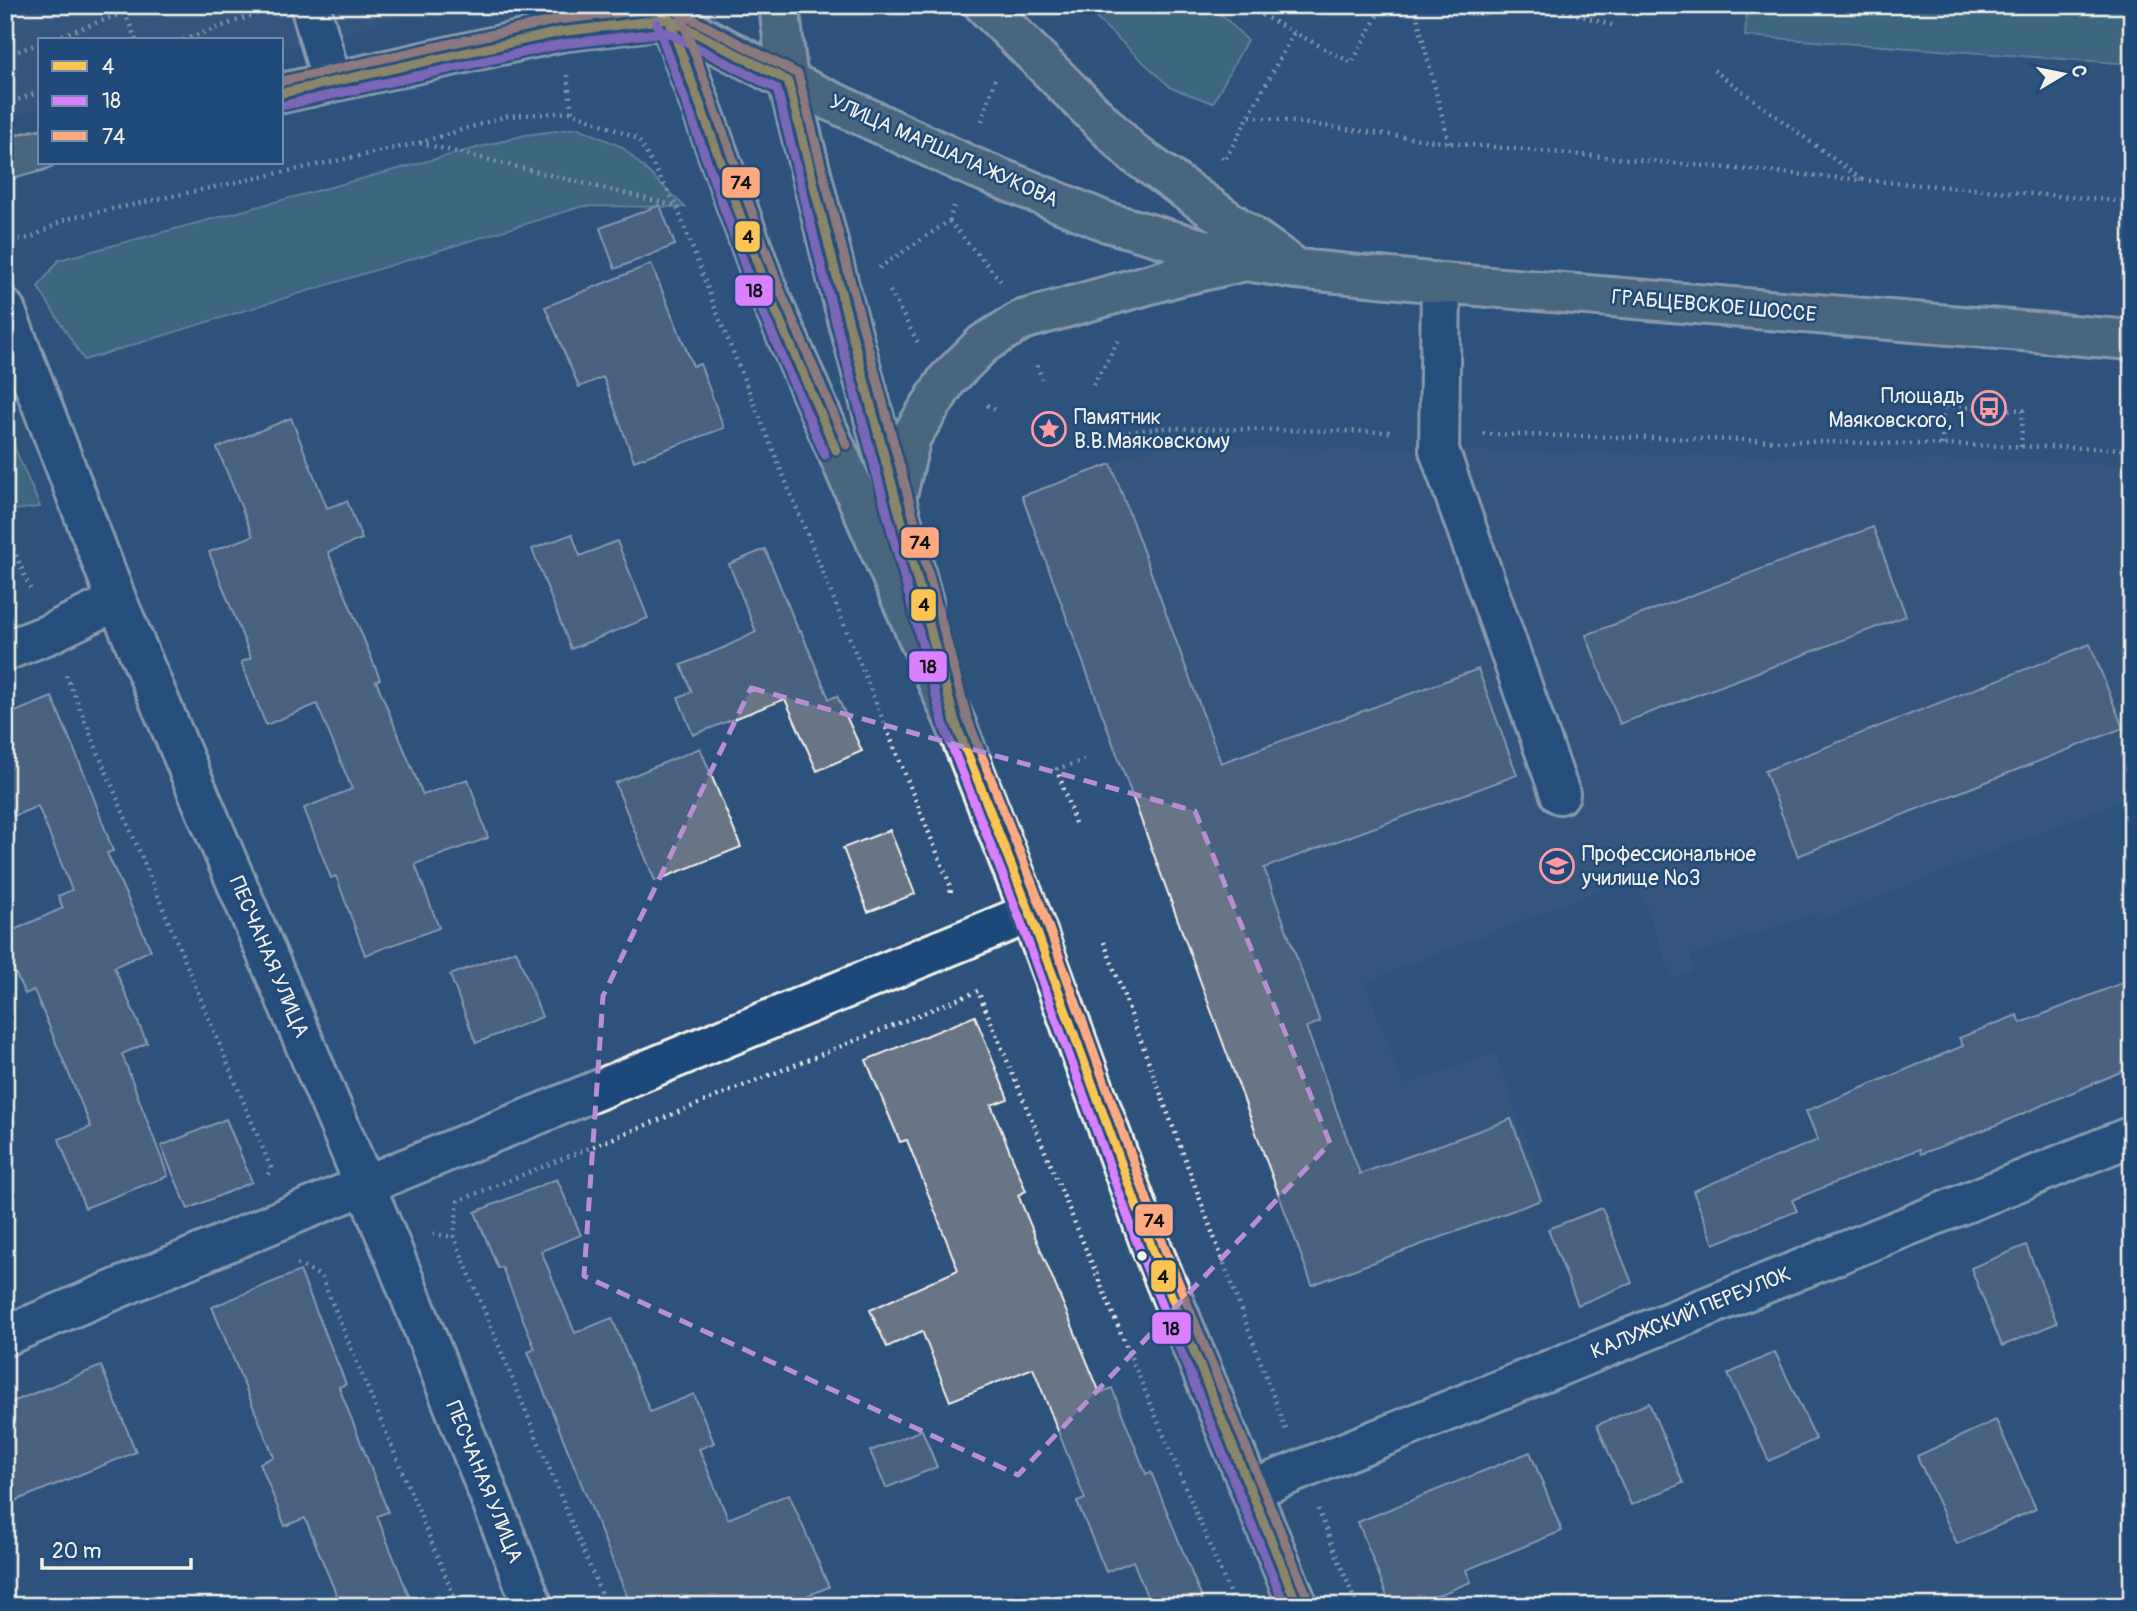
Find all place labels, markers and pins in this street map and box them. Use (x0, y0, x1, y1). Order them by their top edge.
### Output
place label: Площадь Маяковского, 1 (1828, 383, 1965, 434)
bus stop icon: Площадь Маяковского, 1 (1970, 389, 2008, 427)
place label: Памятник В.В.Маяковскому (1074, 404, 1230, 455)
place icon: Памятник В.В.Маяковскому (1030, 410, 1068, 448)
place label: Профессиональное училище №3 (1581, 841, 1757, 892)
school or university icon: Профессиональное училище №3 (1538, 847, 1576, 885)
unlabelled marker (1135, 1249, 1149, 1263)

